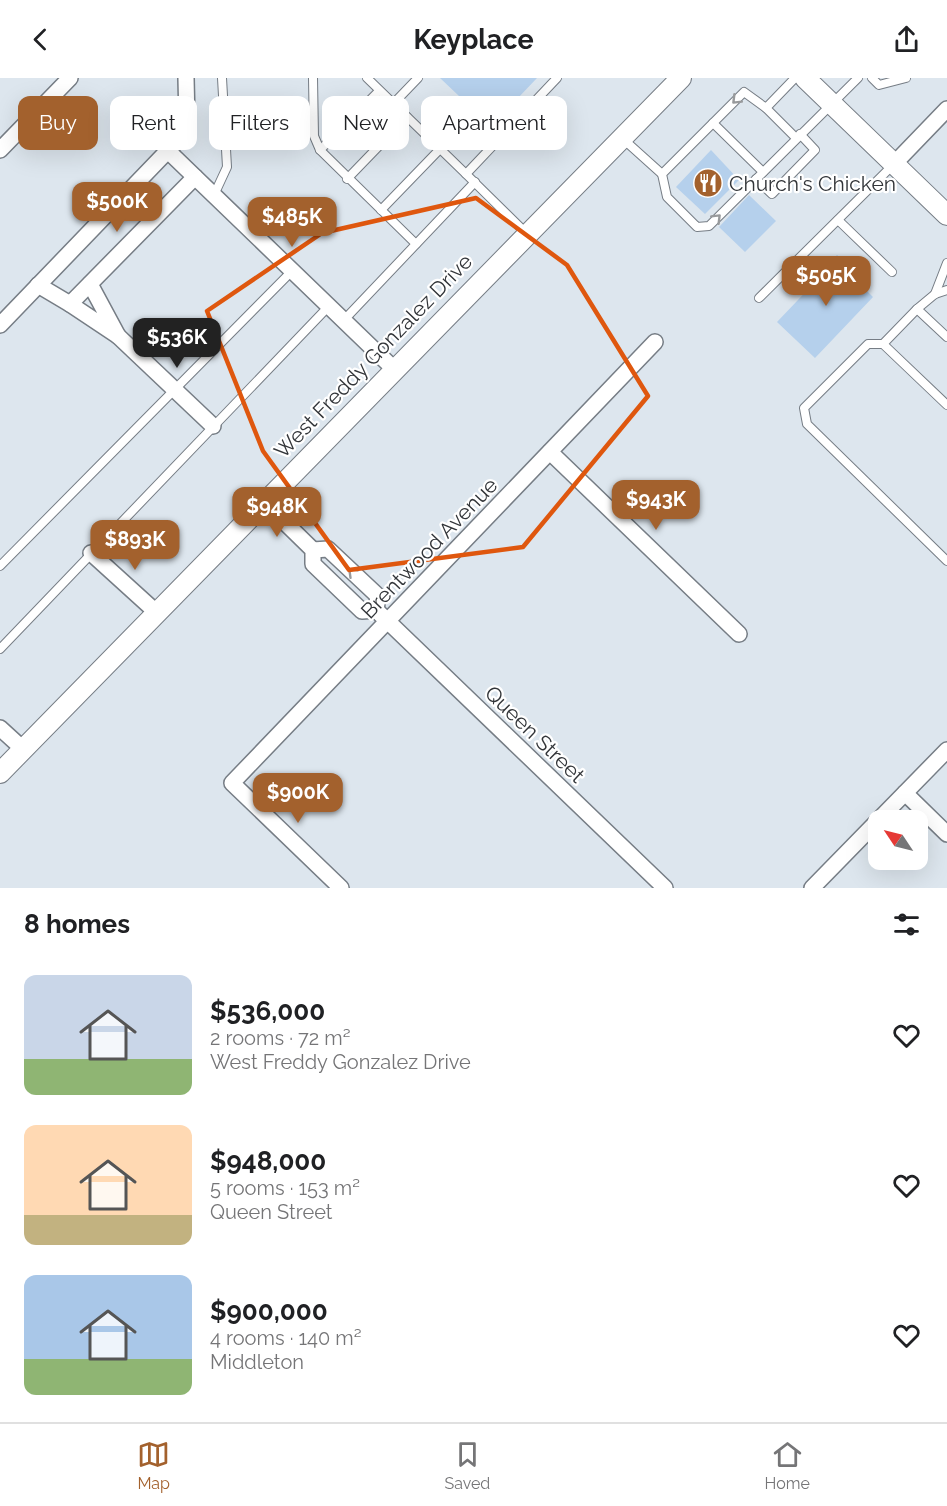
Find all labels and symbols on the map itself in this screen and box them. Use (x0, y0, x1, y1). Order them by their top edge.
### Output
one-way arrow (733, 92, 744, 103)
restaurant icon: Church's Chicken (692, 167, 724, 199)
place label: Church's Chicken (729, 171, 896, 196)
pin: $500K (75, 182, 159, 233)
pin: $485K (250, 197, 334, 248)
one-way arrow (710, 214, 721, 225)
street label: West Freddy Gonzalez Drive (269, 249, 477, 463)
pin: $505K (784, 256, 868, 307)
pin: $536K (135, 318, 219, 369)
street label: Brentwood Avenue (356, 473, 502, 623)
pin: $943K (614, 480, 698, 531)
pin: $948K (235, 487, 319, 538)
pin: $893K (93, 520, 177, 571)
one-way arrow (349, 568, 359, 579)
street label: Queen Street (480, 680, 590, 788)
pin: $900K (256, 773, 340, 824)
north arrow (868, 810, 928, 870)

